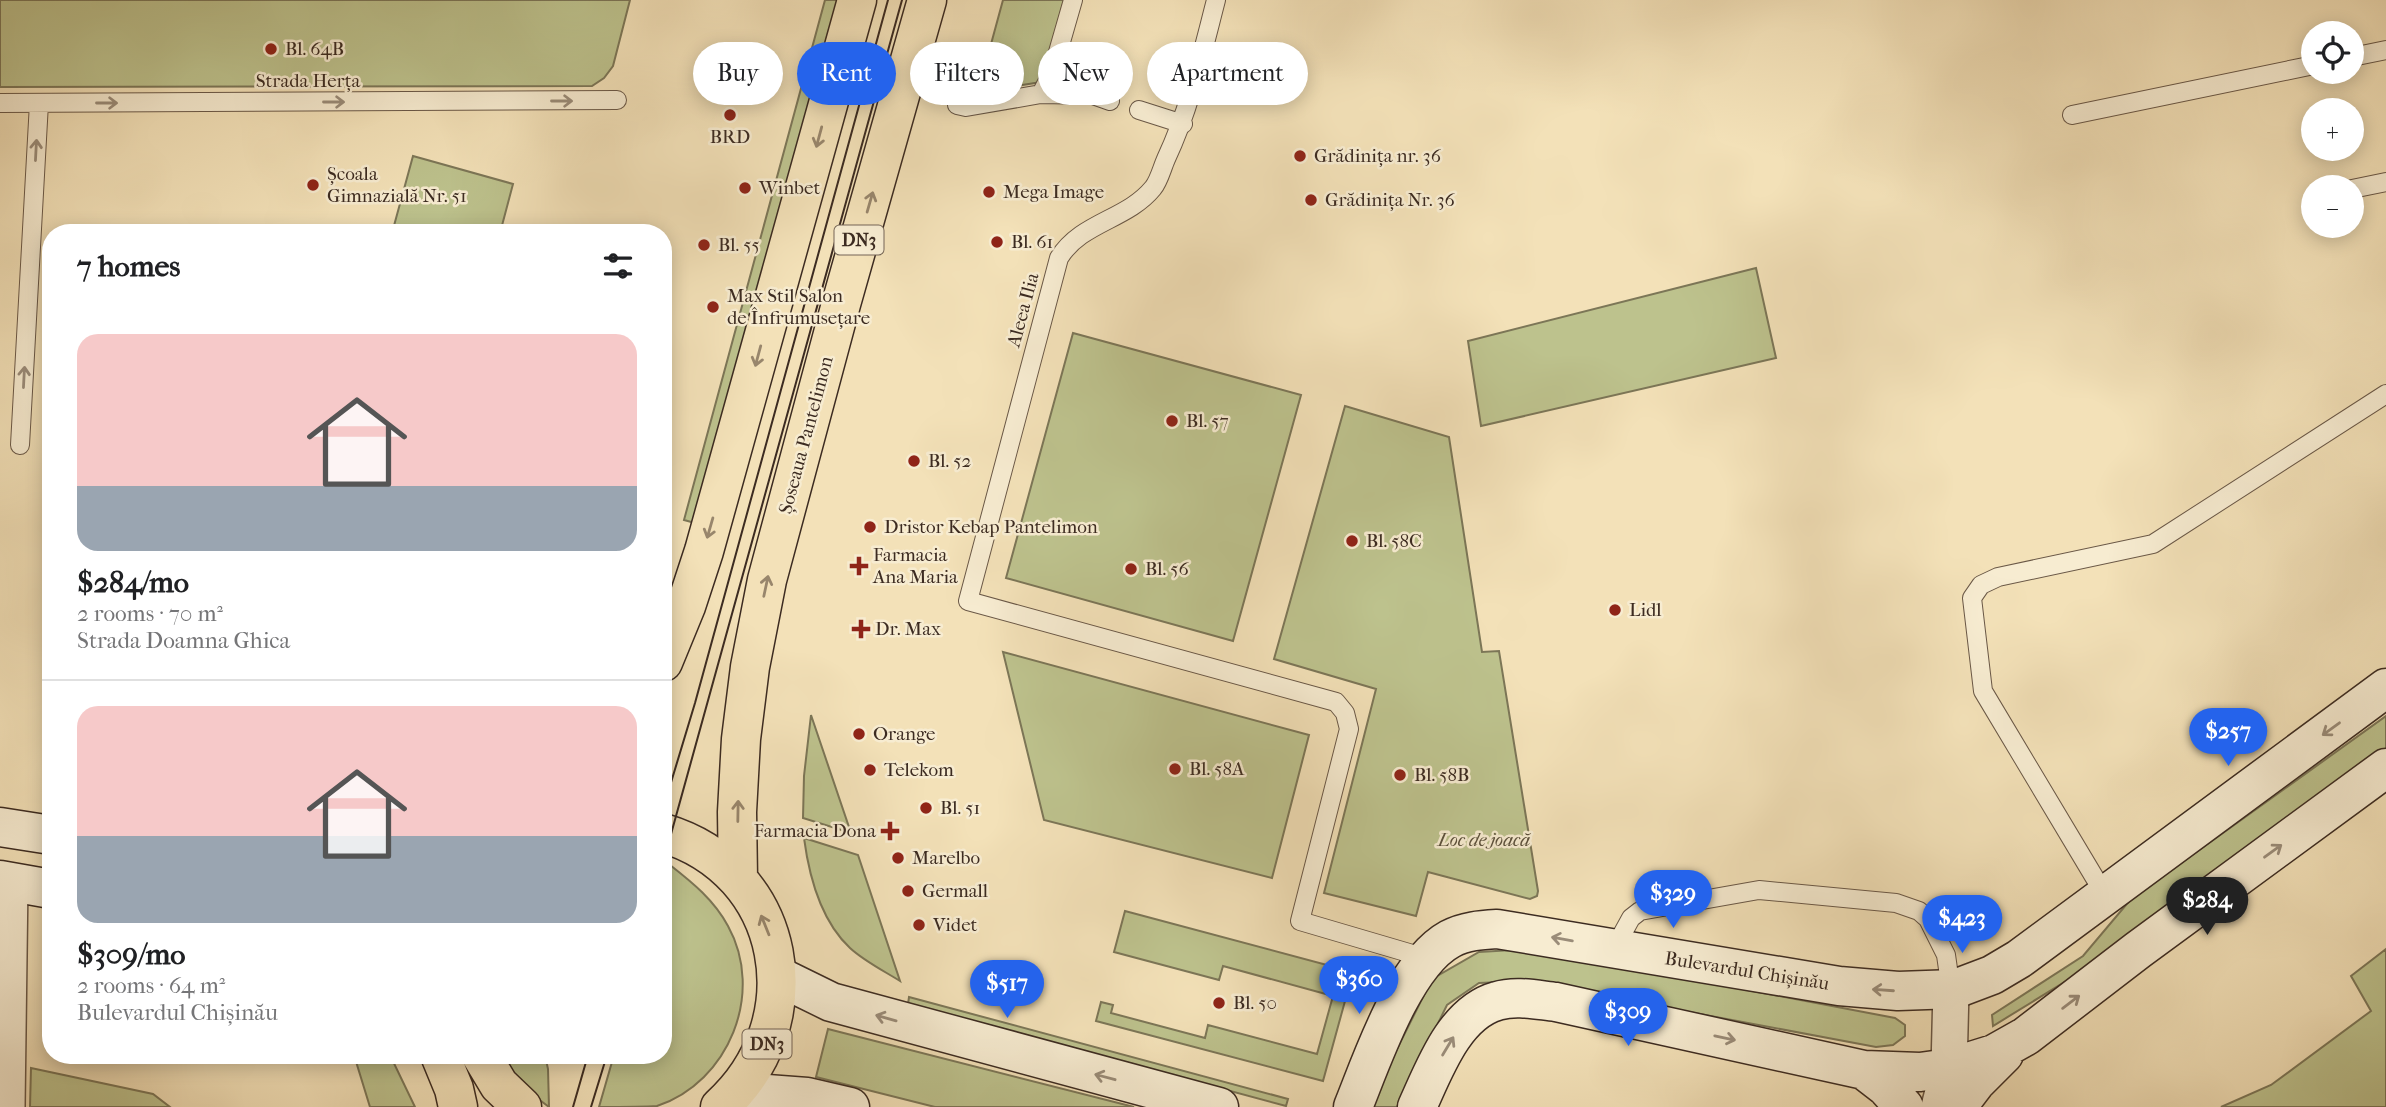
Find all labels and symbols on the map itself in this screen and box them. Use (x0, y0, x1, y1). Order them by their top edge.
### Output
place label: Bl. 64B (285, 38, 344, 60)
marker: Bl. 64B (263, 41, 279, 57)
street label: Strada Herța (256, 70, 360, 92)
one-way arrow (550, 94, 573, 108)
one-way arrow (323, 95, 346, 109)
one-way arrow (95, 96, 118, 110)
marker: BRD (722, 107, 738, 123)
one-way arrow (812, 125, 825, 147)
place label: BRD (710, 126, 750, 148)
one-way arrow (30, 139, 43, 162)
place label: Grădinița nr. 36 (1314, 145, 1442, 167)
marker: Grădinița nr. 36 (1292, 148, 1308, 164)
place label: Școala Gimnazială Nr. 51 (327, 163, 467, 207)
marker: Școala Gimnazială Nr. 51 (305, 177, 321, 193)
place label: Winbet (758, 177, 820, 199)
marker: Winbet (737, 180, 753, 196)
place label: Mega Image (1003, 181, 1104, 203)
marker: Mega Image (981, 184, 997, 200)
place label: Grădinița Nr. 36 (1325, 189, 1456, 211)
one-way arrow (864, 191, 877, 213)
marker: Grădinița Nr. 36 (1303, 192, 1319, 208)
road number: DN3 (834, 226, 884, 254)
place label: Bl. 61 (1011, 231, 1053, 253)
place label: Bl. 55 (718, 234, 760, 256)
marker: Bl. 61 (989, 234, 1005, 250)
marker: Bl. 55 (696, 237, 712, 253)
street label: Aleea Ilia (1002, 270, 1044, 351)
place label: Max Stil Salon de Înfrumusețare (727, 285, 870, 329)
marker: Max Stil Salon de Înfrumusețare (705, 299, 721, 315)
one-way arrow (751, 345, 764, 367)
street label: Șoseaua Pantelimon (774, 354, 838, 516)
one-way arrow (17, 366, 30, 389)
place label: Bl. 57 (1186, 410, 1229, 432)
marker: Bl. 57 (1164, 413, 1180, 429)
place label: Bl. 52 (928, 450, 972, 472)
marker: Bl. 52 (906, 453, 922, 469)
one-way arrow (703, 516, 716, 538)
place label: Dristor Kebap Pantelimon (884, 516, 1098, 538)
marker: Dristor Kebap Pantelimon (862, 519, 878, 535)
place label: Bl. 58C (1366, 530, 1422, 552)
marker: Bl. 58C (1344, 533, 1360, 549)
place label: Farmacia Ana Maria (872, 544, 958, 588)
marker: Farmacia Ana Maria (851, 558, 867, 574)
place label: Bl. 56 (1145, 558, 1190, 580)
marker: Bl. 56 (1123, 561, 1139, 577)
one-way arrow (760, 575, 774, 598)
place label: Lidl (1629, 599, 1662, 621)
marker: Lidl (1607, 602, 1623, 618)
place label: Dr. Max (875, 618, 941, 640)
marker: Dr. Max (853, 621, 869, 637)
pin: $257 (2187, 708, 2269, 768)
one-way arrow (2322, 722, 2341, 736)
place label: Orange (873, 723, 936, 745)
marker: Orange (851, 726, 867, 742)
place label: Bl. 58A (1189, 758, 1245, 780)
place label: Telekom (884, 759, 954, 781)
marker: Bl. 58A (1167, 761, 1183, 777)
marker: Telekom (862, 762, 878, 778)
place label: Bl. 58B (1414, 764, 1469, 786)
marker: Bl. 58B (1392, 767, 1408, 783)
place label: Bl. 51 (940, 797, 980, 819)
one-way arrow (731, 800, 744, 823)
marker: Bl. 51 (918, 800, 934, 816)
place label: Farmacia Dona (754, 820, 876, 842)
marker: Farmacia Dona (882, 823, 898, 839)
park label: Loc de joacă (1436, 829, 1531, 851)
one-way arrow (2263, 844, 2282, 858)
place label: Marelbo (912, 847, 981, 869)
marker: Marelbo (890, 850, 906, 866)
pin: $329 (1632, 870, 1714, 930)
pin: $284 (2166, 878, 2248, 937)
place label: Germall (922, 880, 988, 902)
marker: Germall (900, 883, 916, 899)
pin: $423 (1921, 895, 2003, 955)
one-way arrow (757, 914, 770, 936)
place label: Videt (932, 914, 978, 936)
marker: Videt (911, 917, 927, 933)
one-way arrow (1551, 932, 1574, 946)
street label: Bulevardul Chișinău (1663, 947, 1831, 995)
pin: $360 (1318, 956, 1400, 1016)
pin: $517 (966, 960, 1048, 1020)
one-way arrow (1872, 983, 1895, 996)
pin: $309 (1587, 988, 1669, 1048)
place label: Bl. 50 (1233, 992, 1277, 1014)
one-way arrow (2061, 994, 2080, 1009)
marker: Bl. 50 (1211, 995, 1227, 1011)
one-way arrow (875, 1010, 897, 1023)
road number: DN3 (742, 1030, 792, 1058)
one-way arrow (1713, 1031, 1736, 1045)
one-way arrow (1442, 1037, 1456, 1057)
one-way arrow (1095, 1070, 1117, 1083)

